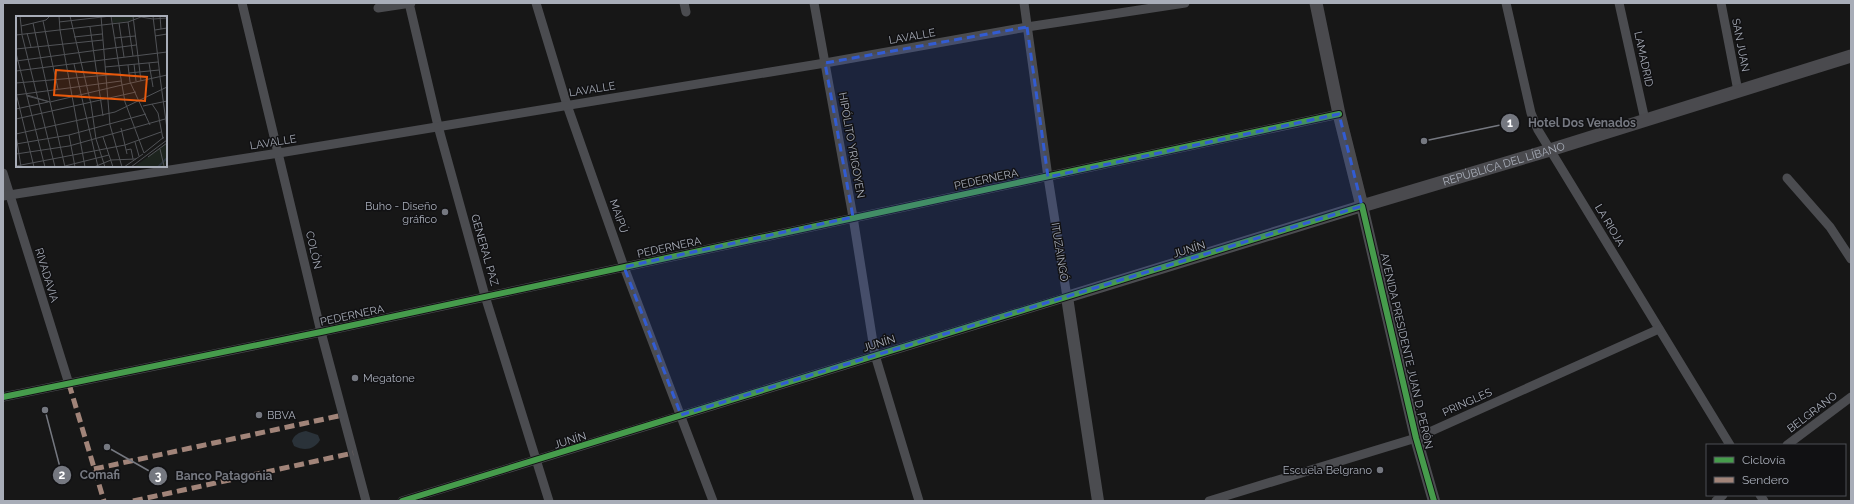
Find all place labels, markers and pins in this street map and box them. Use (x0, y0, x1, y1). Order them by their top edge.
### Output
callout: Hotel Dos Venados (1500, 111, 1644, 135)
place label: Buho - Diseño gráfico (365, 200, 437, 226)
marker: Buho - Diseño gráfico (440, 207, 450, 217)
place label: Megatone (363, 372, 415, 385)
marker: Megatone (350, 373, 360, 383)
place label: BBVA (267, 409, 296, 422)
marker: BBVA (254, 410, 264, 420)
callout: Comafi (52, 463, 128, 487)
callout: Banco Patagonia (148, 464, 281, 488)
place label: Escuela Belgrano (1283, 464, 1372, 477)
marker: Escuela Belgrano (1375, 465, 1385, 475)

